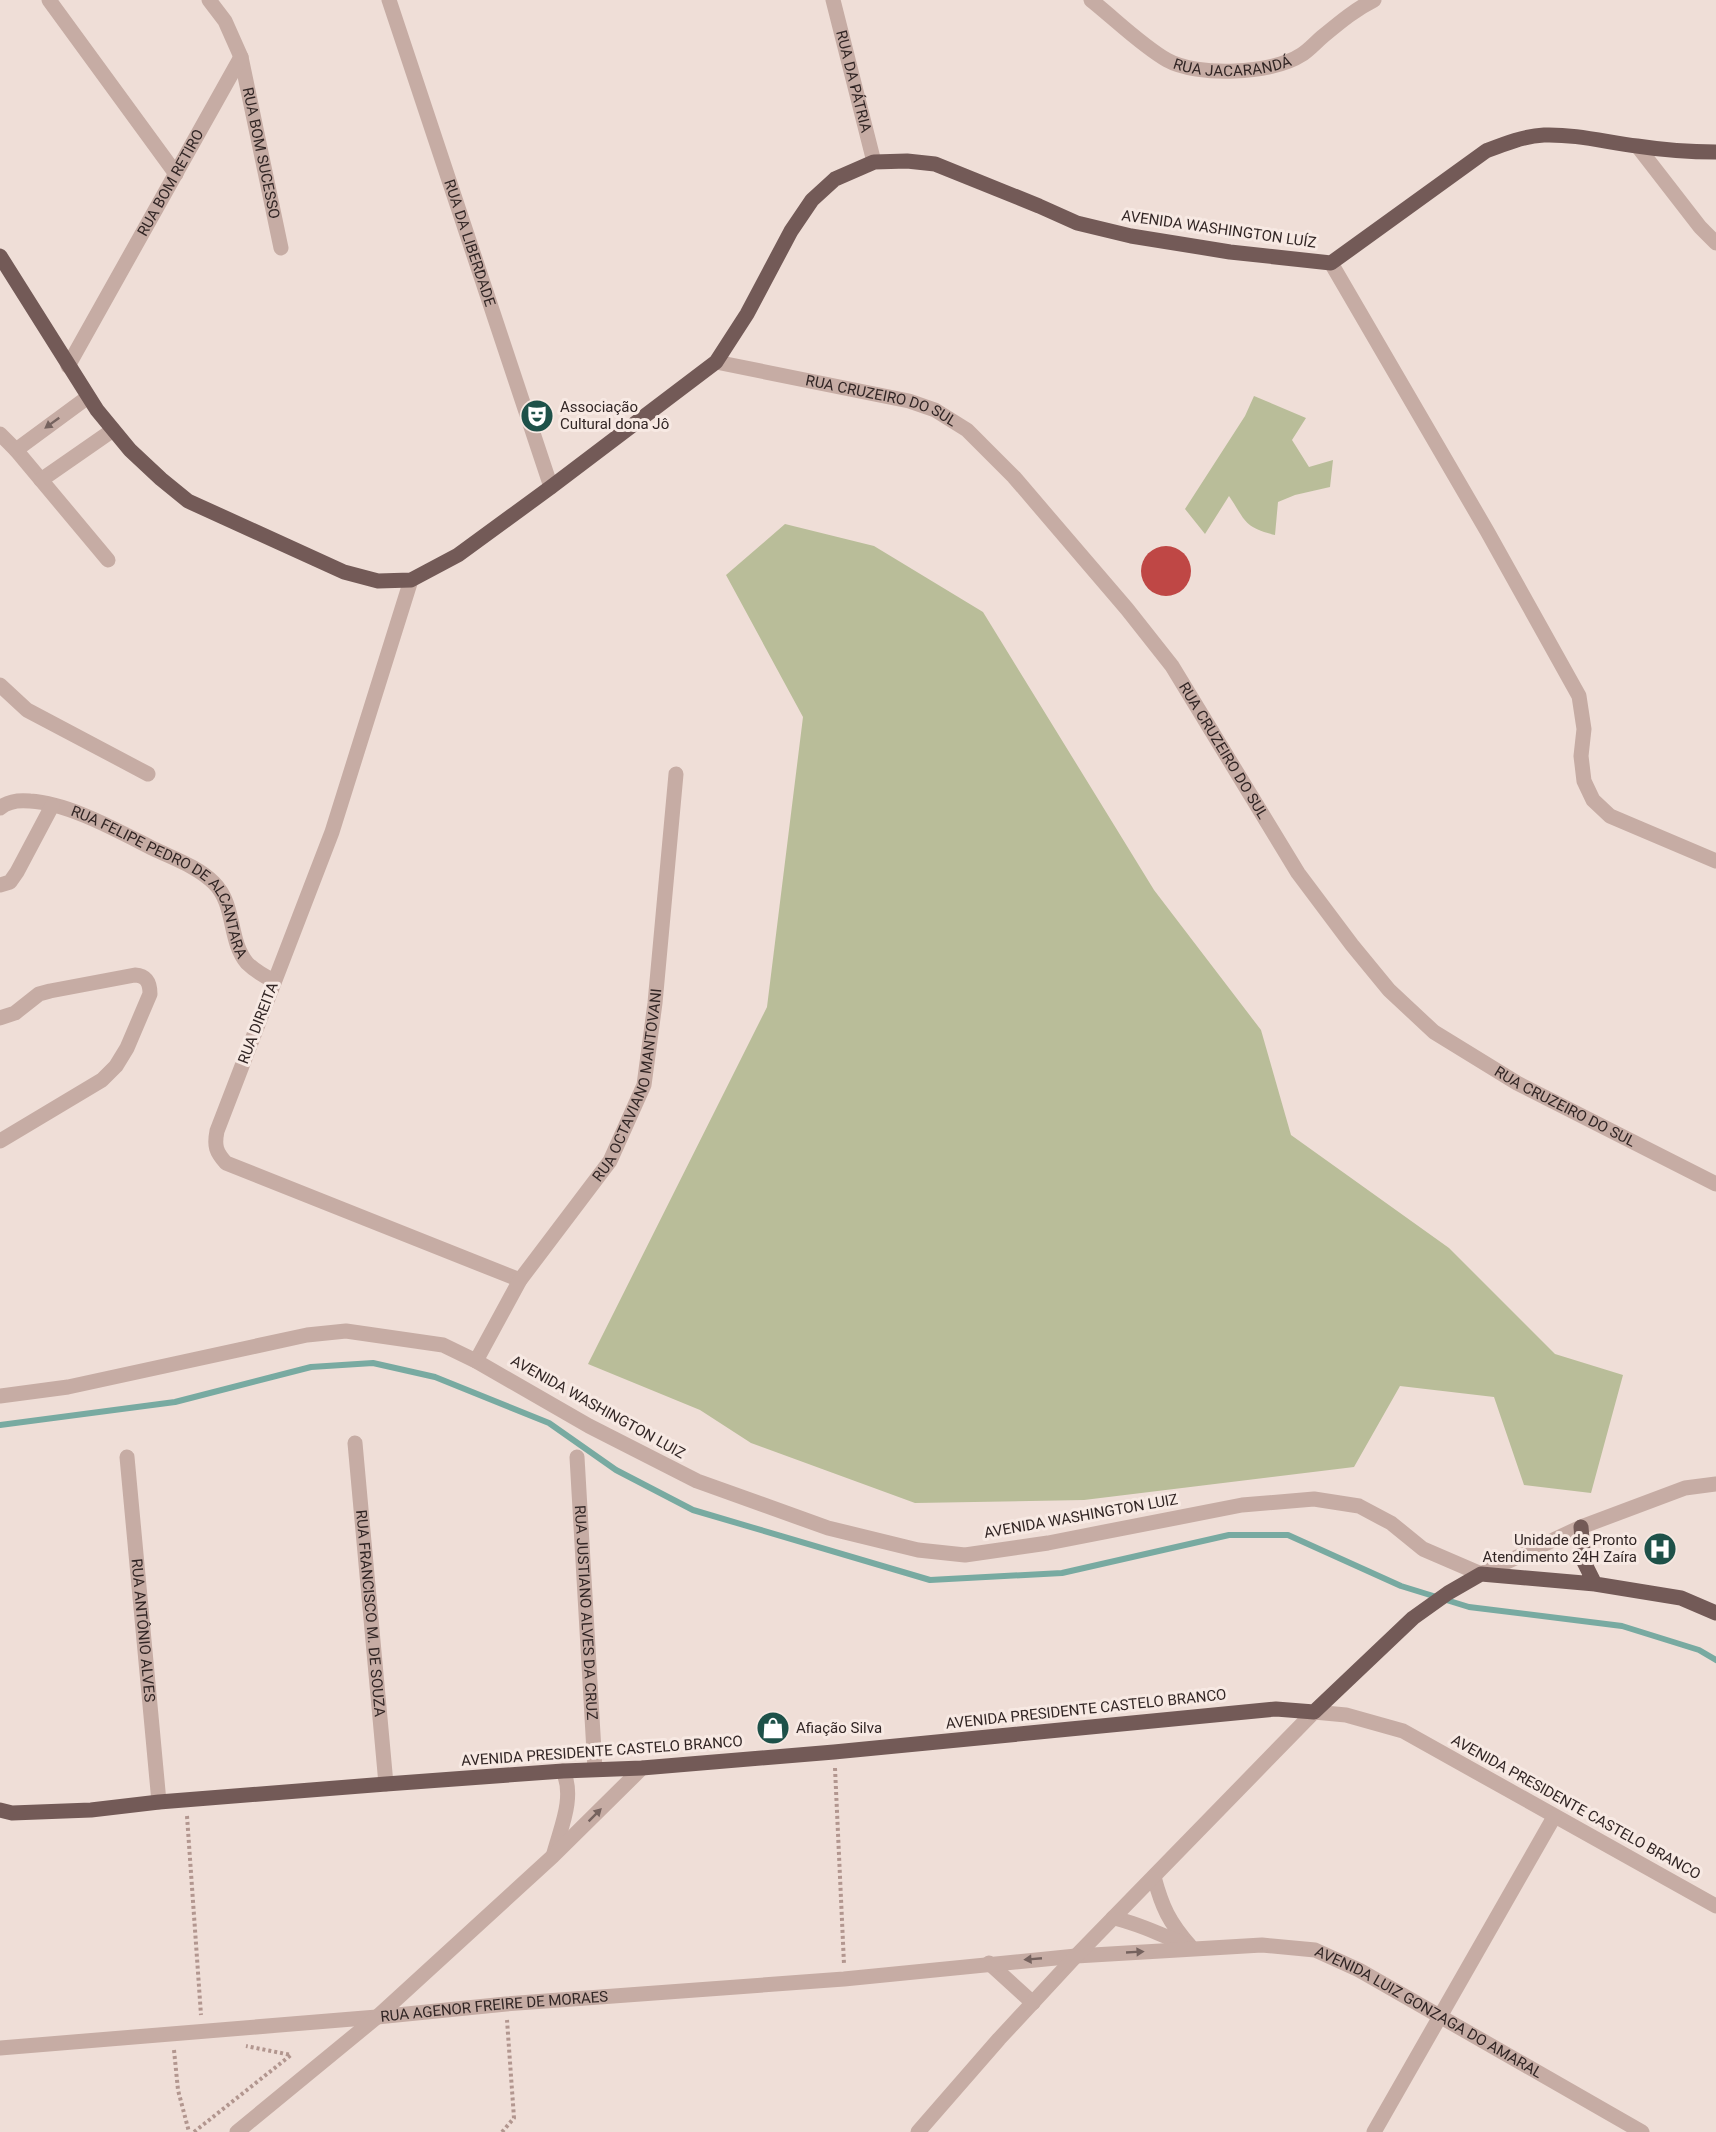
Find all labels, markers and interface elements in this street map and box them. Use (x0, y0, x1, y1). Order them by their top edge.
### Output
street label: RUA DA PÁTRIA (832, 28, 875, 135)
street label: RUA JACARANDÁ (1171, 52, 1294, 80)
street label: RUA BOM SUCESSO (239, 86, 284, 221)
street label: RUA BOM RETIRO (134, 126, 208, 239)
street label: RUA DA LIBERDADE (440, 177, 499, 309)
street label: AVENIDA WASHINGTON LUÍZ (1120, 206, 1318, 252)
street label: RUA CRUZEIRO DO SUL (804, 371, 960, 430)
theatre icon: Associação Cultural dona Jô (519, 398, 555, 434)
place label: Associação Cultural dona Jô (560, 398, 669, 433)
one-way arrow (44, 417, 60, 429)
street label: RUA CRUZEIRO DO SUL (1175, 679, 1272, 822)
street label: RUA FELIPE PEDRO DE ALCANTARA (69, 802, 251, 962)
street label: RUA DIREITA (234, 979, 282, 1066)
street label: RUA OCTAVIANO MANTOVANI (589, 988, 665, 1185)
street label: RUA CRUZEIRO DO SUL (1491, 1062, 1639, 1151)
street label: AVENIDA WASHINGTON LUIZ (508, 1351, 688, 1463)
street label: AVENIDA WASHINGTON LUIZ (983, 1490, 1179, 1542)
street label: RUA JUSTIANO ALVES DA CRUZ (571, 1505, 601, 1721)
street label: RUA FRANCISCO M. DE SOUZA (352, 1509, 389, 1718)
place label: Unidade de Pronto Atendimento 24H Zaíra (1483, 1531, 1637, 1566)
hospital icon: Unidade de Pronto Atendimento 24H Zaíra (1642, 1531, 1678, 1567)
street label: RUA ANTÔNIO ALVES (127, 1558, 159, 1703)
street label: AVENIDA PRESIDENTE CASTELO BRANCO (945, 1685, 1227, 1733)
shop icon: Afiação Silva (755, 1710, 791, 1746)
place label: Afiação Silva (796, 1719, 882, 1737)
street label: AVENIDA PRESIDENTE CASTELO BRANCO (1448, 1731, 1704, 1883)
street label: AVENIDA PRESIDENTE CASTELO BRANCO (461, 1732, 743, 1770)
one-way arrow (587, 1808, 601, 1822)
street label: AVENIDA LUIZ GONZAGA DO AMARAL (1312, 1942, 1545, 2082)
one-way arrow (1125, 1948, 1144, 1957)
one-way arrow (1023, 1955, 1042, 1964)
street label: RUA AGENOR FREIRE DE MORAES (380, 1987, 609, 2026)

